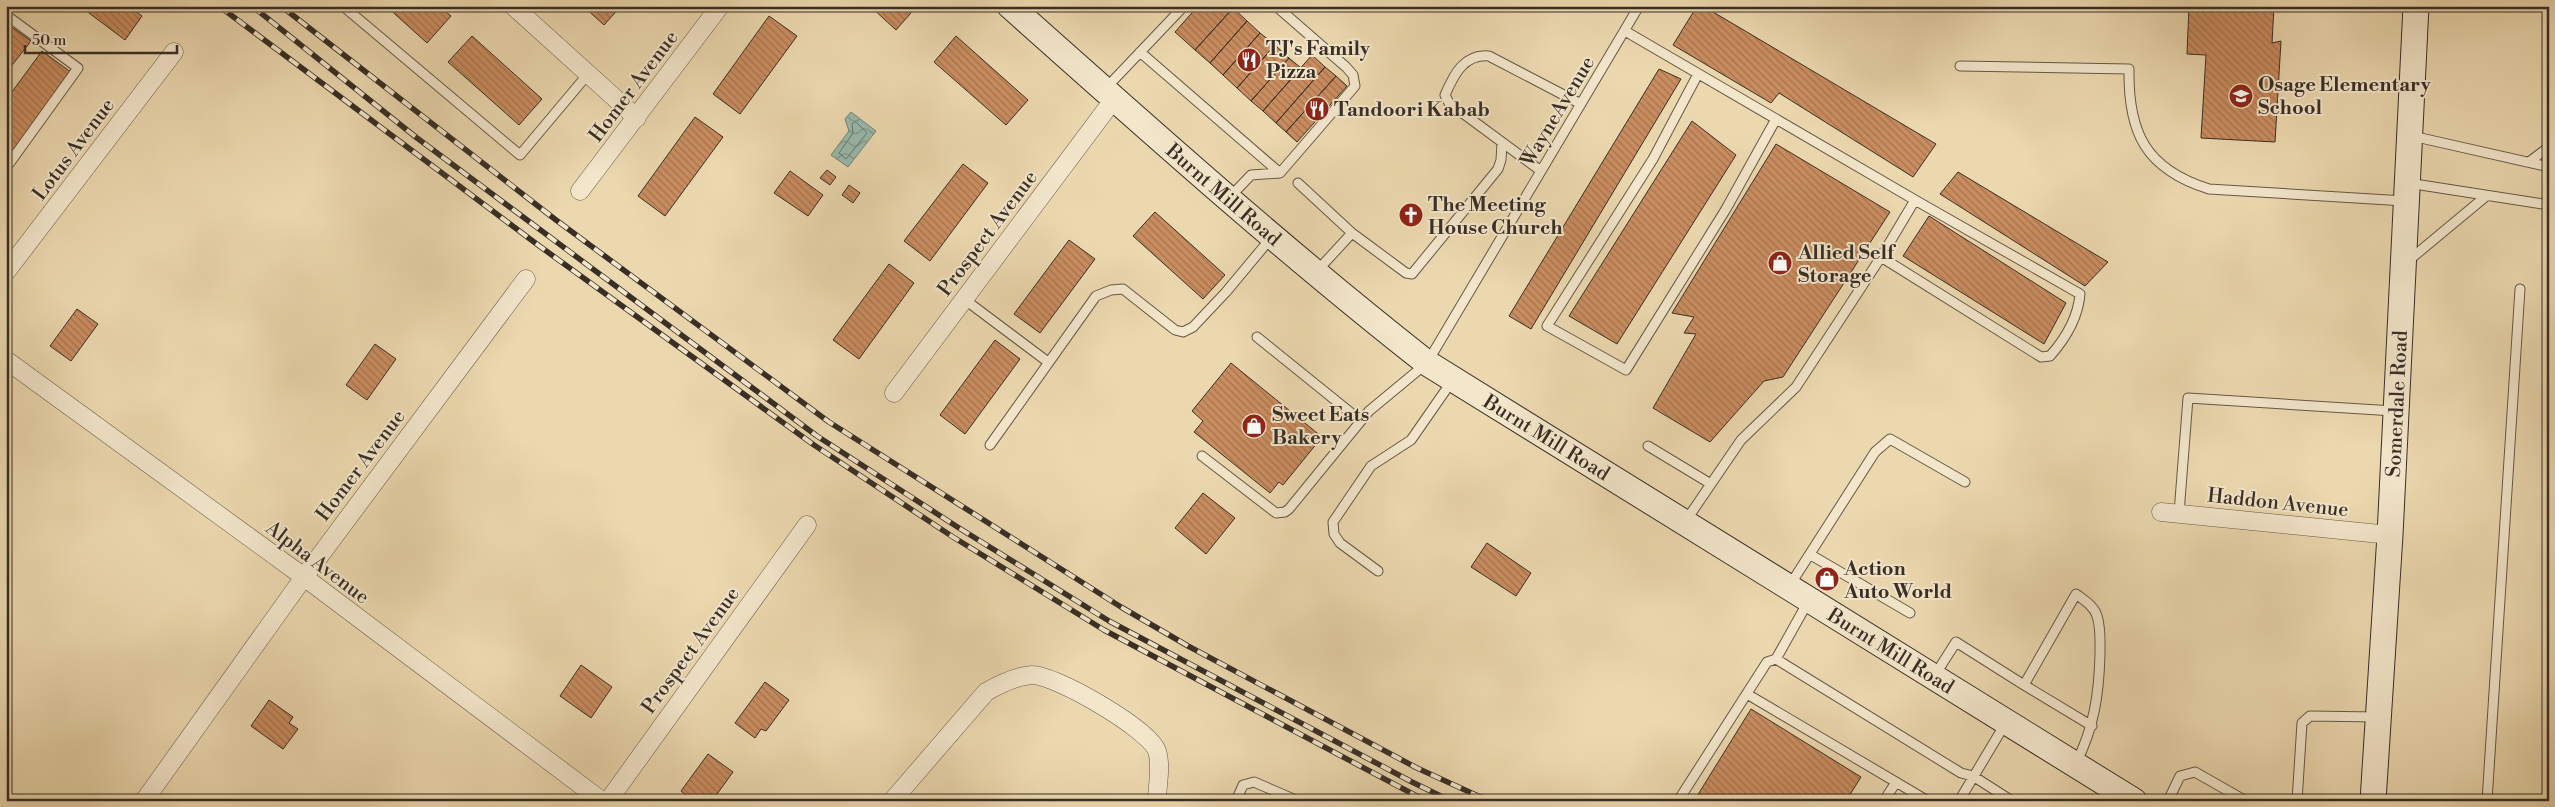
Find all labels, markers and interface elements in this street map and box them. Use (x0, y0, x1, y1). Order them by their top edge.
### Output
scale bar (25, 22, 178, 54)
street label: Homer Avenue (584, 26, 684, 148)
text: 50 m (32, 31, 66, 50)
place label: TJ's Family Pizza (1266, 37, 1371, 85)
restaurant icon: TJ's Family Pizza (1236, 47, 1262, 73)
street label: WayneAvenue (1515, 52, 1601, 172)
place label: Osage Elementary School (2258, 73, 2432, 121)
school or university icon: Osage Elementary School (2228, 83, 2254, 109)
street label: Lotus Avenue (28, 94, 121, 206)
restaurant icon: Tandoori Kabab (1304, 96, 1330, 122)
place label: Tandoori Kabab (1334, 98, 1490, 123)
street label: Burnt Mill Road (1159, 138, 1286, 253)
street label: Prospect Avenue (933, 166, 1044, 302)
place label: The Meeting House Church (1428, 193, 1563, 241)
church icon: The Meeting House Church (1398, 202, 1424, 228)
place label: Allied Self Storage (1797, 241, 1897, 289)
shop icon: Allied Self Storage (1767, 250, 1793, 276)
street label: Somerdale Road (2382, 329, 2414, 478)
street label: Burnt Mill Road (1477, 389, 1614, 487)
place label: Sweet Eats Bakery (1272, 403, 1369, 451)
street label: Homer Avenue (311, 405, 411, 527)
shop icon: Sweet Eats Bakery (1241, 413, 1267, 439)
street label: Haddon Avenue (2206, 484, 2350, 523)
street label: Alpha Avenue (260, 516, 374, 610)
place label: Action Auto World (1843, 557, 1953, 605)
shop icon: Action Auto World (1814, 566, 1840, 592)
street label: Prospect Avenue (637, 582, 746, 719)
street label: Burnt Mill Road (1822, 603, 1959, 701)

